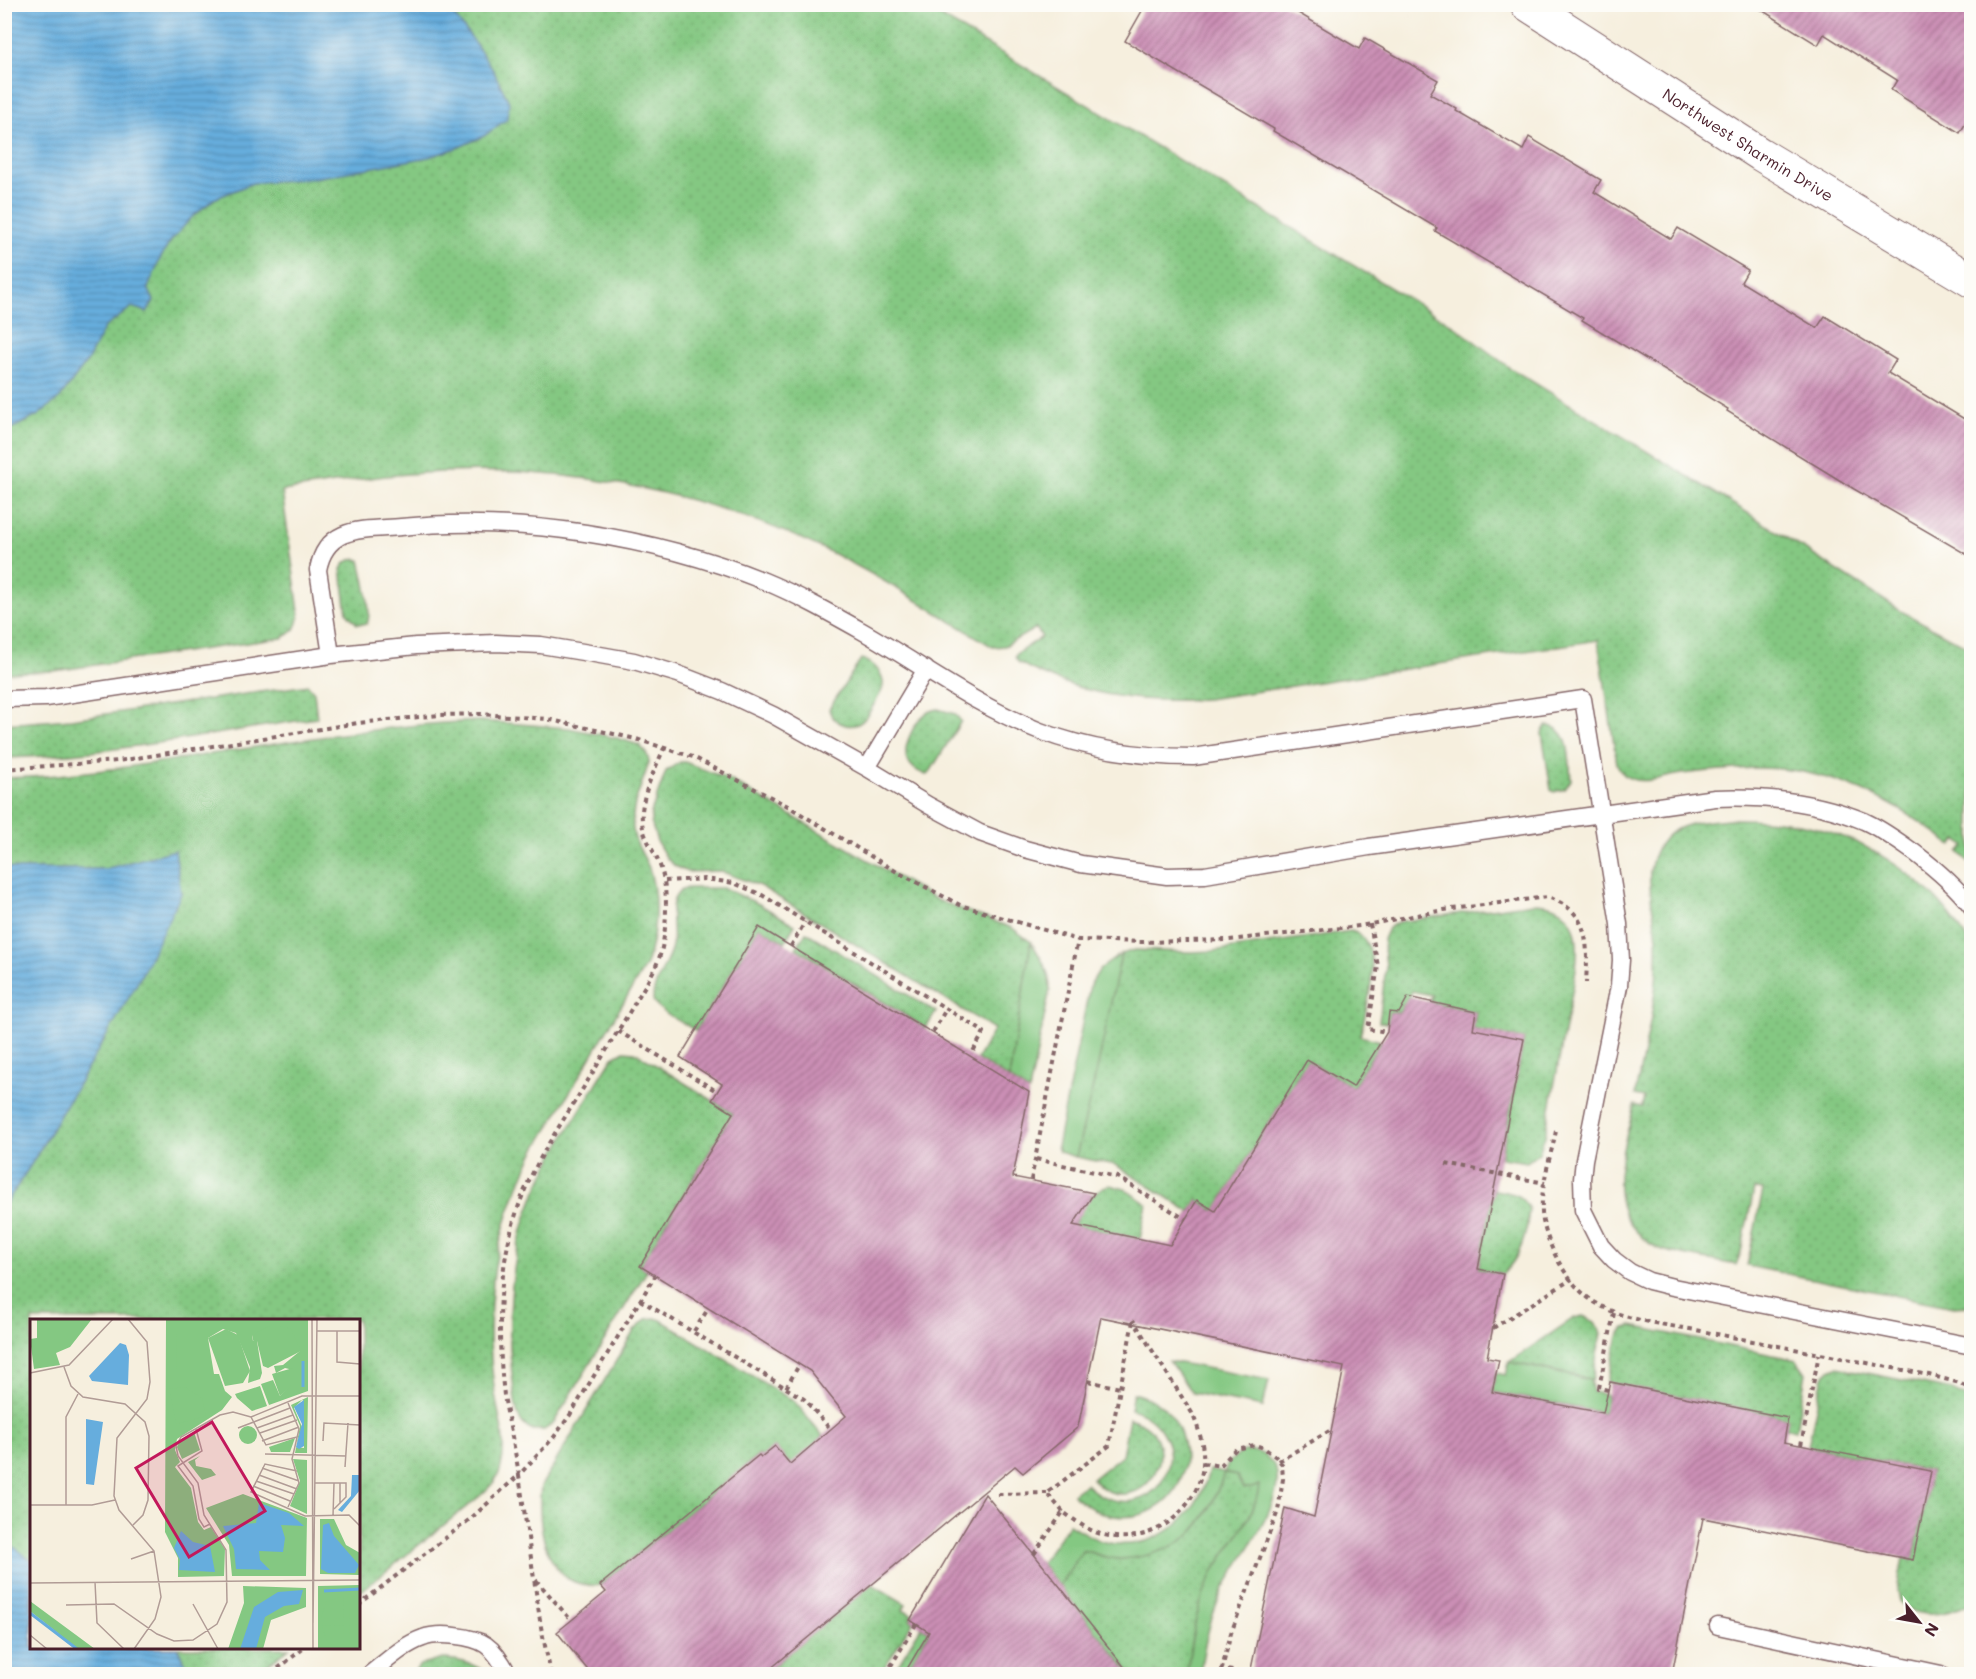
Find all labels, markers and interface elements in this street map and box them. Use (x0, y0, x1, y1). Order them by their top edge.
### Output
street label: Northwest Sharmin Drive (1659, 83, 1838, 206)
inset map (30, 1319, 360, 1649)
north arrow (1889, 1592, 1949, 1652)
text: N (1920, 1619, 1944, 1641)

